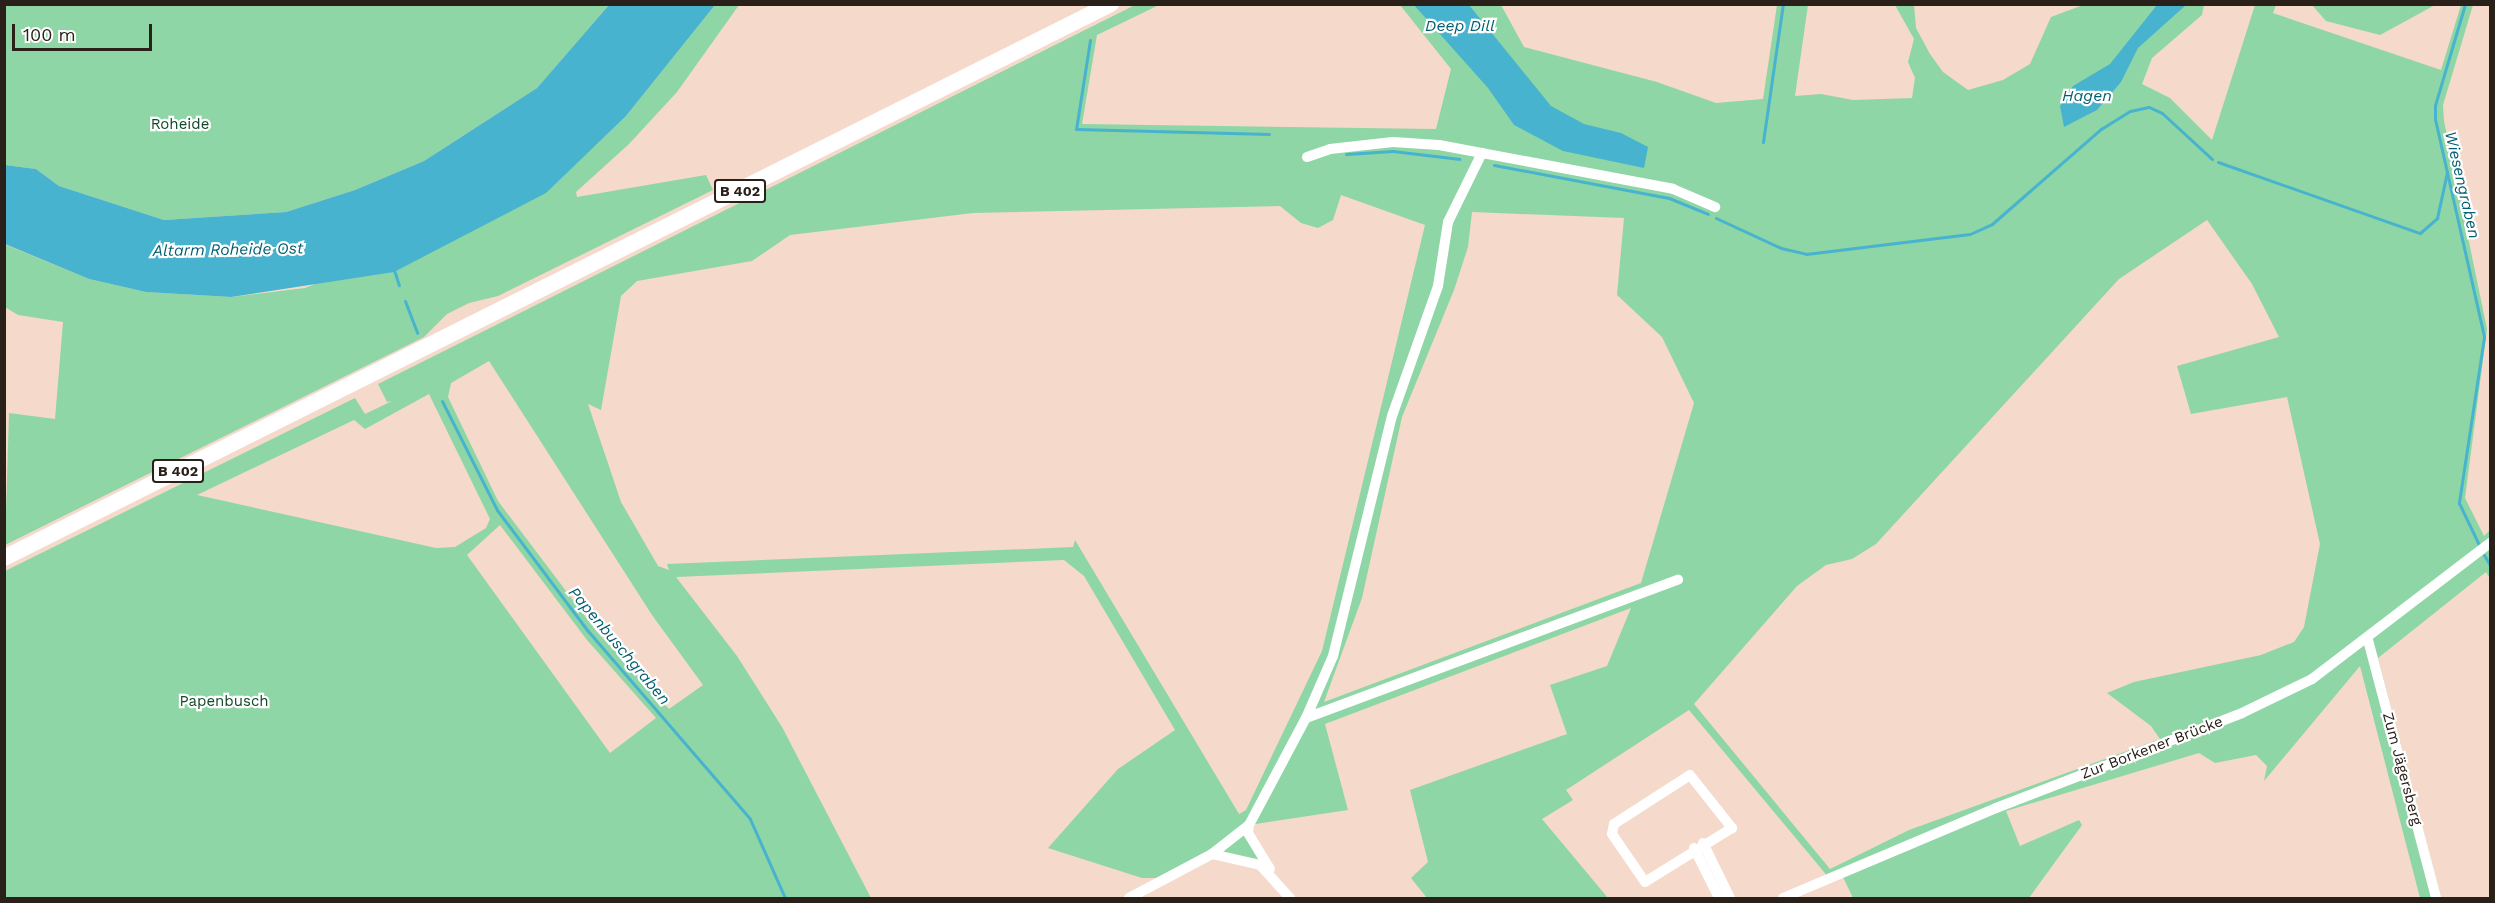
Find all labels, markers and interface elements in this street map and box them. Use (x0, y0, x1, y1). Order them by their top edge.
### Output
scale bar (15, 12, 154, 50)
water label: Deep Dill (1425, 16, 1495, 36)
text: 100 m (23, 24, 76, 45)
water label: Hagen (2062, 86, 2112, 106)
park label: Roheide (151, 116, 209, 134)
water label: Wiesengraben (2440, 130, 2484, 240)
road number: B 402 (713, 180, 767, 202)
water label: Altarm Roheide Ost (153, 239, 303, 261)
road number: B 402 (151, 460, 205, 482)
water label: Papenbuschgraben (564, 583, 674, 709)
park label: Papenbusch (179, 693, 269, 711)
street label: Zum Jägersberg (2378, 710, 2426, 828)
street label: Zur Borkener Brücke (2078, 713, 2226, 783)

